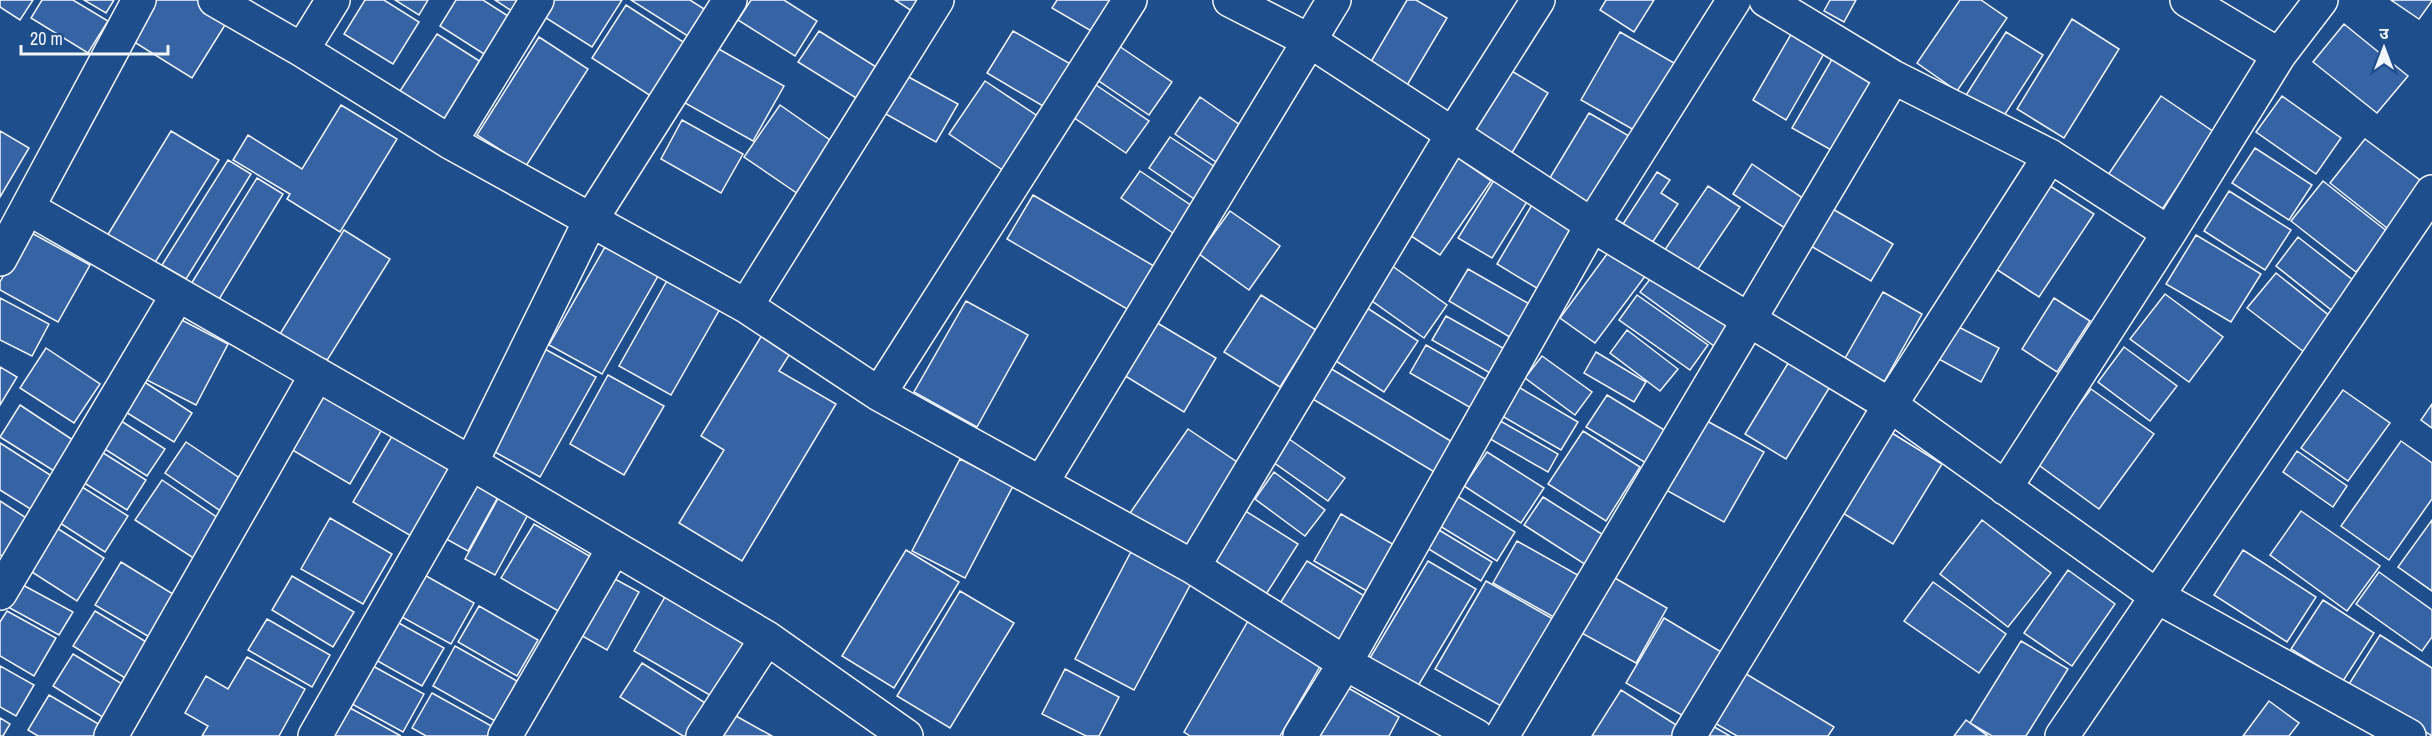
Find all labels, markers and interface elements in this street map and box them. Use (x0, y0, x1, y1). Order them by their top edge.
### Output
scale bar (21, 18, 168, 56)
north arrow (2354, 18, 2414, 78)
text: उ (2379, 22, 2389, 44)
text: 20 m (30, 26, 63, 51)

